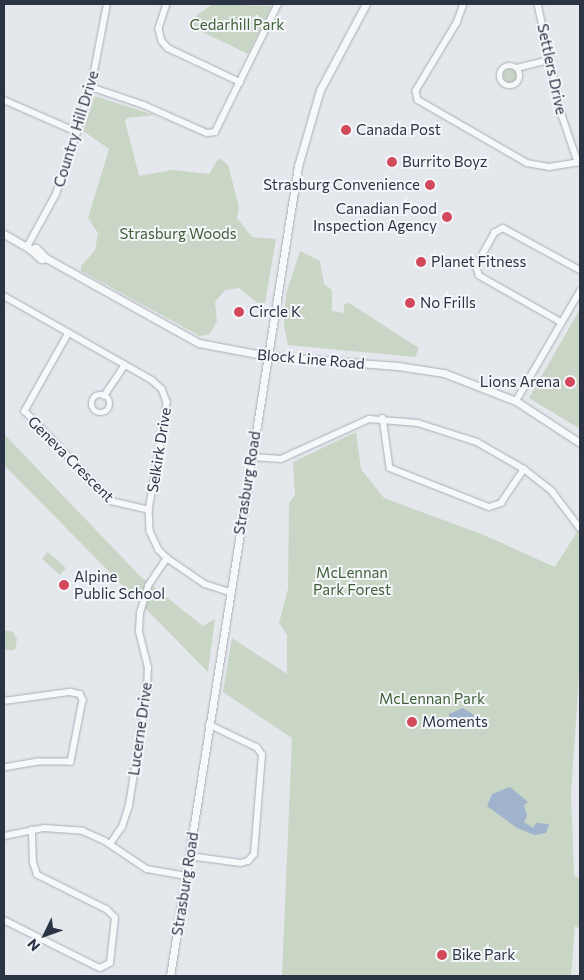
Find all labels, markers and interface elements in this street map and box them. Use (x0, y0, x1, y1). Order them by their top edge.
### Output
park label: Cedarhill Park (189, 16, 285, 34)
street label: Settlers Drive (534, 22, 570, 116)
street label: Country Hill Drive (50, 69, 102, 189)
place label: Canada Post (356, 121, 441, 139)
marker: Canada Post (340, 124, 352, 136)
place label: Burrito Boyz (402, 153, 487, 171)
marker: Burrito Boyz (386, 156, 398, 168)
place label: Strasburg Convenience (263, 176, 420, 194)
marker: Strasburg Convenience (424, 179, 436, 191)
place label: Canadian Food Inspection Agency (313, 199, 437, 234)
marker: Canadian Food Inspection Agency (441, 211, 453, 223)
park label: Strasburg Woods (119, 225, 237, 243)
place label: Planet Fitness (431, 253, 526, 271)
marker: Planet Fitness (415, 256, 427, 268)
place label: No Frills (420, 294, 476, 312)
marker: No Frills (404, 297, 416, 309)
place label: Circle K (249, 303, 301, 321)
marker: Circle K (233, 306, 245, 318)
street label: Block Line Road (257, 345, 365, 373)
place label: Lions Arena (480, 373, 560, 391)
marker: Lions Arena (564, 376, 576, 388)
street label: Selkirk Drive (143, 406, 175, 494)
street label: Geneva Crescent (24, 412, 118, 506)
street label: Strasburg Road (230, 430, 264, 536)
park label: McLennan Park Forest (313, 563, 391, 598)
place label: Alpine Public School (74, 567, 165, 602)
marker: Alpine Public School (58, 579, 70, 591)
street label: Lucerne Drive (125, 681, 155, 777)
park label: McLennan Park (379, 690, 485, 708)
place label: Moments (422, 713, 488, 731)
marker: Moments (406, 716, 418, 728)
street label: Strasburg Road (168, 831, 202, 937)
north arrow (20, 910, 70, 960)
text: N (24, 936, 43, 955)
place label: Bike Park (452, 946, 515, 964)
marker: Bike Park (436, 949, 448, 961)

